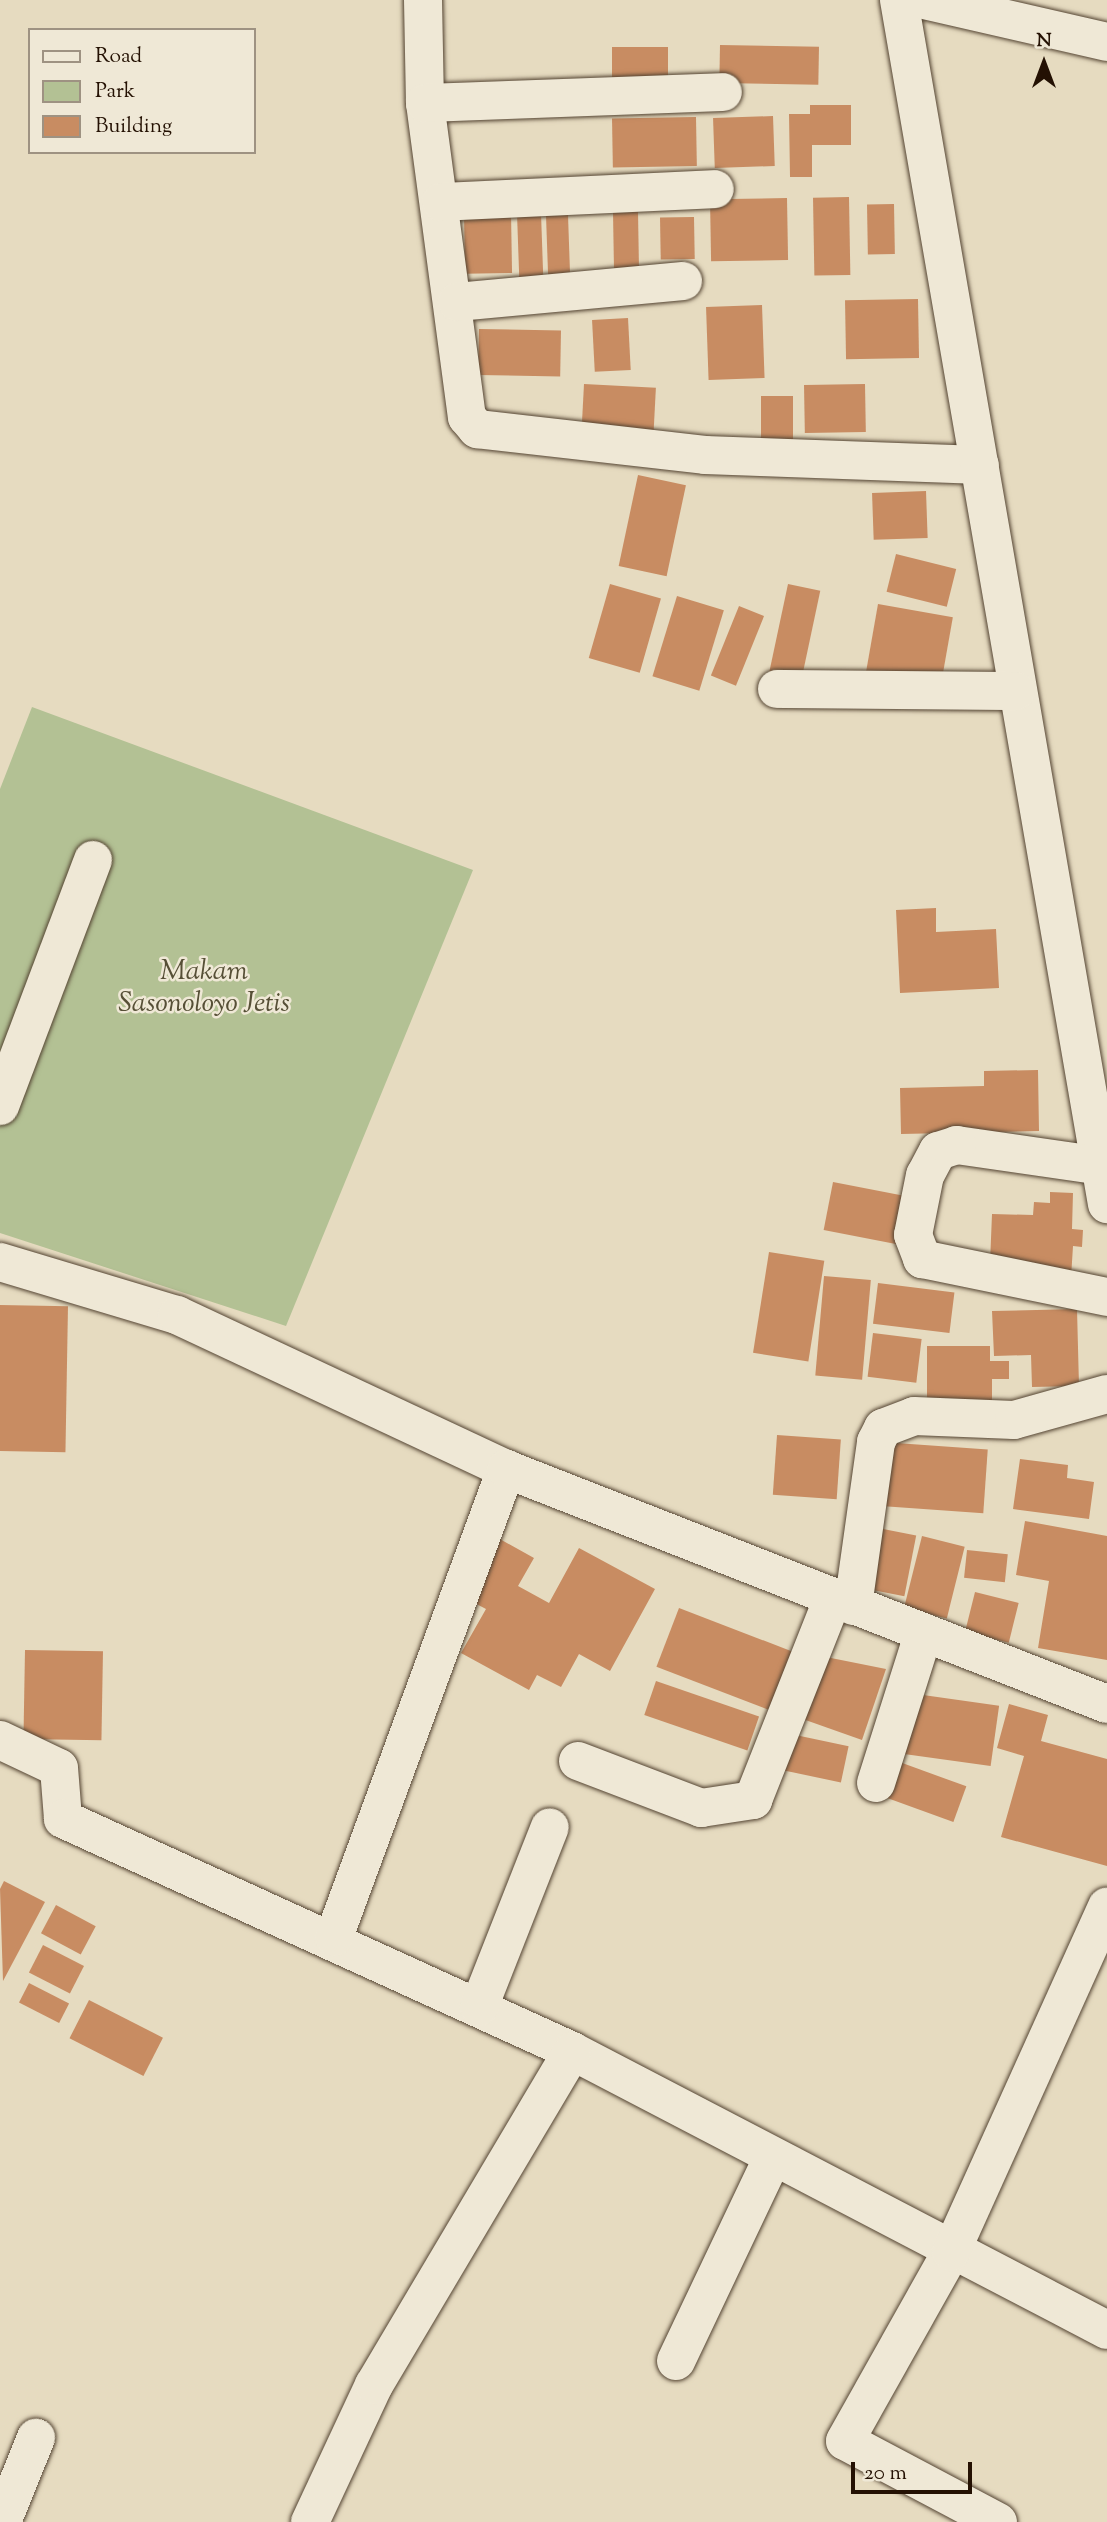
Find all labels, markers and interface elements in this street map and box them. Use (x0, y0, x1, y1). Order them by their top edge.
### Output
legend (28, 28, 256, 154)
north arrow (1009, 28, 1079, 98)
text: N (1036, 28, 1052, 55)
text: Road (95, 42, 142, 72)
text: Park (95, 77, 135, 107)
text: Building (95, 112, 172, 142)
park label: Makam Sasonoloyo Jetis (118, 955, 290, 1021)
scale bar (855, 2448, 976, 2492)
text: 20 m (864, 2459, 907, 2489)

